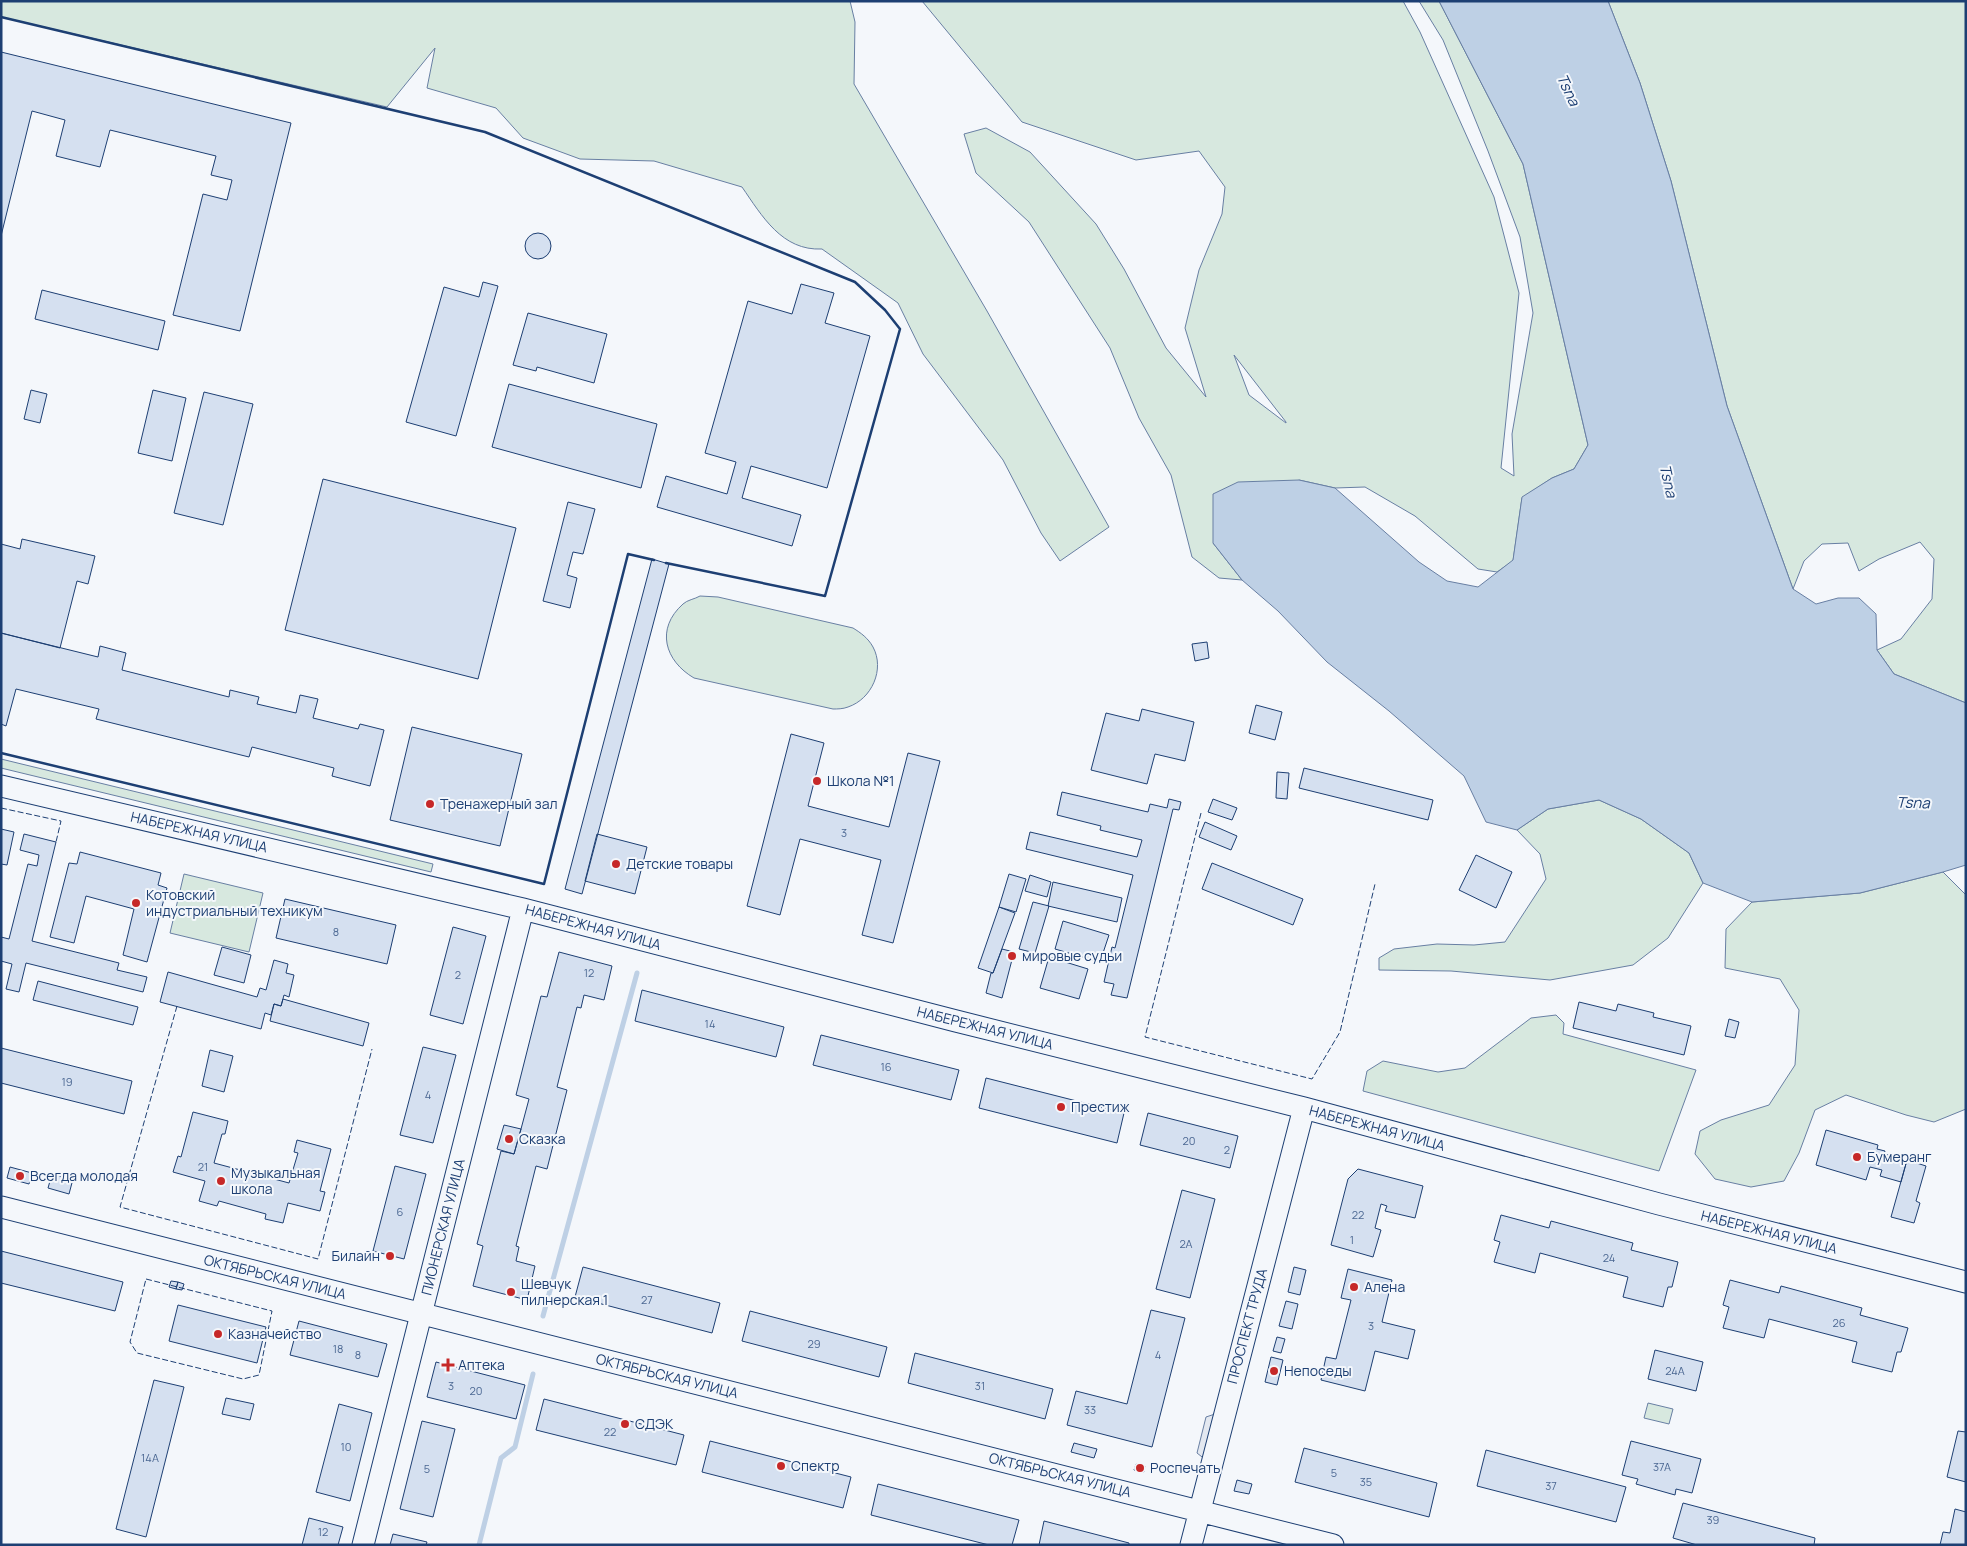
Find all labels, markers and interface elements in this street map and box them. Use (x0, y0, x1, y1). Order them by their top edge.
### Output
water label: Tsna (1552, 70, 1585, 110)
water label: Tsna (1655, 462, 1683, 500)
place label: Школа №1 (827, 771, 894, 790)
marker: Школа №1 (811, 775, 823, 787)
water label: Tsna (1896, 792, 1930, 813)
place label: Тренажерный зал (440, 794, 558, 813)
marker: Тренажерный зал (424, 798, 436, 810)
street label: НАБЕРЕЖНАЯ УЛИЦА (129, 807, 270, 857)
house number: 3 (841, 825, 847, 840)
place label: Детские товары (626, 854, 733, 873)
marker: Детские товары (610, 858, 622, 870)
place label: Котовский индустриальный техникум (146, 885, 323, 920)
marker: Котовский индустриальный техникум (130, 897, 142, 909)
street label: НАБЕРЕЖНАЯ УЛИЦА (523, 899, 663, 954)
house number: 8 (333, 924, 339, 939)
place label: мировые судьи (1022, 946, 1122, 965)
marker: мировые судьи (1006, 950, 1018, 962)
house number: 12 (584, 965, 594, 980)
house number: 2 (455, 967, 461, 982)
street label: НАБЕРЕЖНАЯ УЛИЦА (915, 1001, 1055, 1054)
house number: 14 (705, 1016, 715, 1031)
house number: 16 (880, 1059, 892, 1074)
house number: 19 (61, 1074, 73, 1089)
house number: 4 (425, 1087, 431, 1102)
place label: Престиж (1071, 1097, 1130, 1116)
street label: НАБЕРЕЖНАЯ УЛИЦА (1307, 1100, 1447, 1155)
marker: Престиж (1055, 1101, 1067, 1113)
place label: Сказка (519, 1129, 566, 1148)
marker: Сказка (503, 1133, 515, 1145)
house number: 20 (1183, 1133, 1195, 1148)
house number: 2 (1224, 1142, 1230, 1157)
place label: Бумеранг (1867, 1147, 1932, 1166)
marker: Бумеранг (1851, 1151, 1863, 1163)
street label: ПИОНЕРСКАЯ УЛИЦА (416, 1156, 469, 1297)
house number: 21 (198, 1159, 208, 1174)
place label: Музыкальная школа (231, 1163, 320, 1198)
place label: Всегда молодая (30, 1166, 138, 1185)
marker: Всегда молодая (14, 1170, 26, 1182)
marker: Музыкальная школа (215, 1175, 227, 1187)
house number: 6 (397, 1204, 404, 1219)
street label: НАБЕРЕЖНАЯ УЛИЦА (1699, 1205, 1839, 1258)
house number: 22 (1352, 1207, 1364, 1222)
house number: 1 (1350, 1232, 1354, 1247)
house number: 2А (1179, 1236, 1193, 1251)
place label: Билайн (332, 1246, 380, 1265)
street label: ОКТЯБРЬСКАЯ УЛИЦА (202, 1250, 348, 1303)
marker: Билайн (384, 1250, 396, 1262)
house number: 24 (1603, 1250, 1615, 1265)
street label: ПРОСПЕКТ ТРУДА (1222, 1266, 1271, 1386)
place label: Шевчук пилнерская 1 (521, 1274, 608, 1309)
place label: Алена (1364, 1277, 1405, 1296)
marker: Алена (1348, 1281, 1360, 1293)
marker: Шевчук пилнерская 1 (505, 1286, 517, 1298)
house number: 27 (641, 1292, 653, 1307)
house number: 26 (1832, 1315, 1846, 1330)
house number: 3 (1368, 1318, 1374, 1333)
place label: Казначейство (228, 1324, 321, 1343)
marker: Казначейство (212, 1328, 224, 1340)
house number: 29 (807, 1336, 821, 1351)
house number: 18 (333, 1341, 343, 1356)
house number: 8 (355, 1347, 361, 1362)
house number: 4 (1155, 1347, 1161, 1362)
street label: ОКТЯБРЬСКАЯ УЛИЦА (594, 1349, 740, 1402)
place label: Аптека (458, 1355, 505, 1374)
marker: Аптека (442, 1359, 454, 1371)
place label: Непоседы (1284, 1361, 1352, 1380)
house number: 24А (1665, 1363, 1685, 1378)
marker: Непоседы (1268, 1365, 1280, 1377)
house number: 3 (448, 1378, 454, 1393)
house number: 31 (975, 1378, 985, 1393)
house number: 20 (470, 1383, 482, 1398)
house number: 33 (1084, 1402, 1096, 1417)
place label: СДЭК (635, 1414, 674, 1433)
marker: СДЭК (619, 1418, 631, 1430)
house number: 22 (604, 1424, 616, 1439)
house number: 10 (340, 1439, 352, 1454)
street label: ОКТЯБРЬСКАЯ УЛИЦА (987, 1448, 1133, 1501)
house number: 14А (141, 1450, 159, 1465)
place label: Спектр (791, 1456, 840, 1475)
place label: Роспечать (1150, 1458, 1221, 1477)
house number: 37А (1653, 1459, 1671, 1474)
marker: Спектр (775, 1460, 787, 1472)
house number: 5 (424, 1461, 430, 1476)
marker: Роспечать (1134, 1462, 1146, 1474)
house number: 5 (1331, 1465, 1337, 1480)
house number: 35 (1360, 1474, 1372, 1489)
house number: 37 (1545, 1478, 1557, 1493)
house number: 39 (1707, 1512, 1720, 1527)
house number: 12 (318, 1524, 328, 1539)

